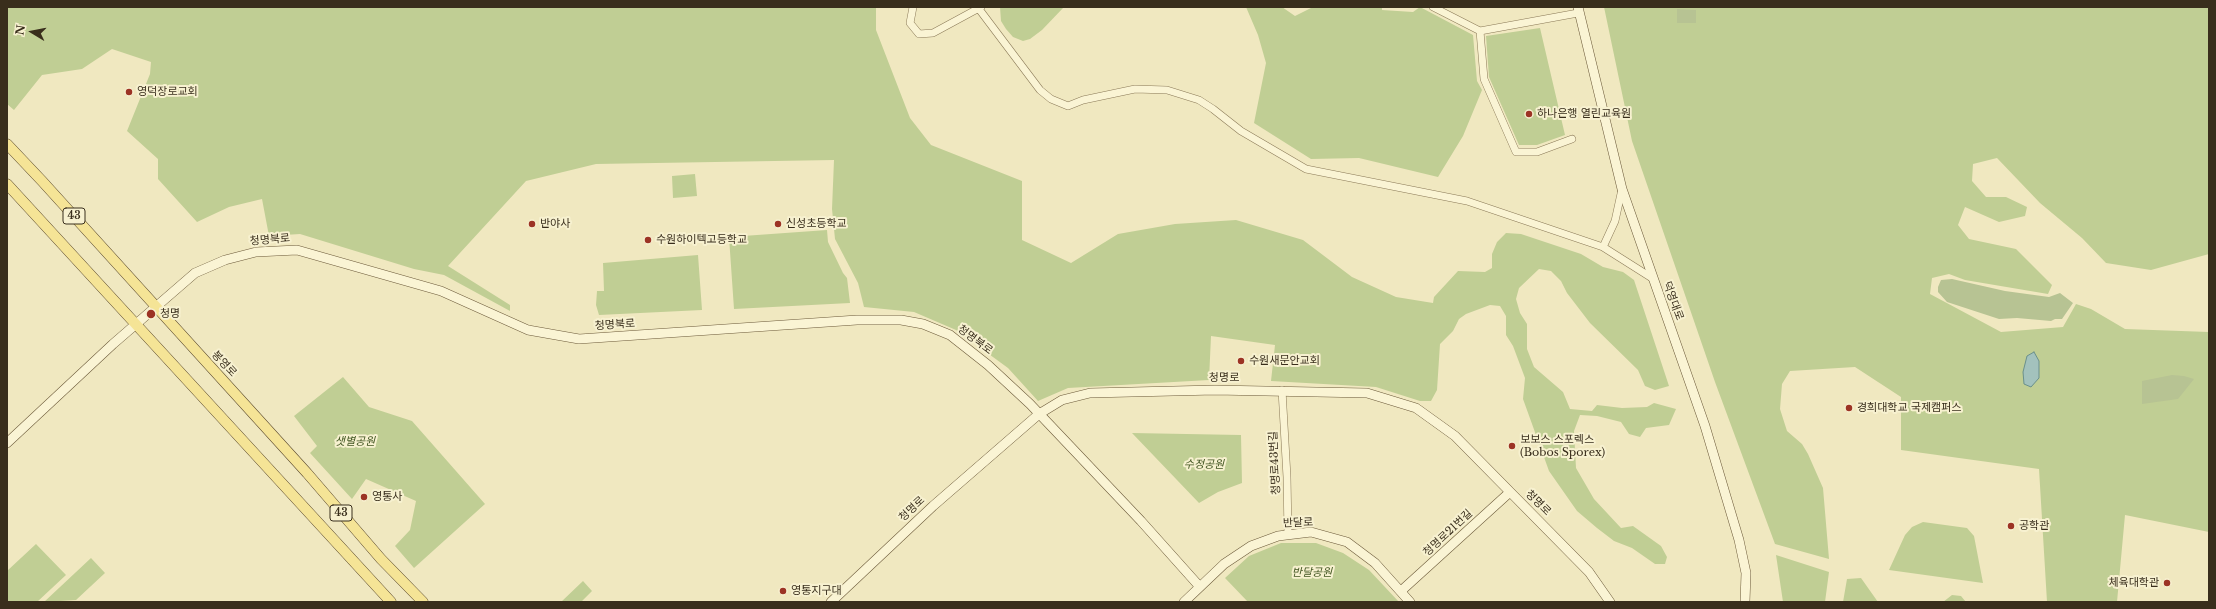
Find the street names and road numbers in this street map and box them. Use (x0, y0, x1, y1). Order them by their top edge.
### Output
road number: 43 (63, 208, 85, 224)
street label: 청명북로 (249, 232, 291, 248)
street label: 덕영대로 (1660, 280, 1686, 322)
street label: 청명북로 (594, 317, 636, 333)
street label: 청명북로 (955, 323, 995, 357)
street label: 봉영로 (209, 348, 239, 380)
street label: 청명로 (1209, 371, 1239, 385)
street label: 청명로43번길 (1267, 431, 1283, 495)
street label: 청명로 (1523, 488, 1553, 518)
street label: 청명로 (896, 494, 928, 524)
road number: 43 (330, 505, 352, 521)
street label: 청명로21번길 (1421, 507, 1475, 559)
street label: 반달로 (1283, 516, 1313, 530)

